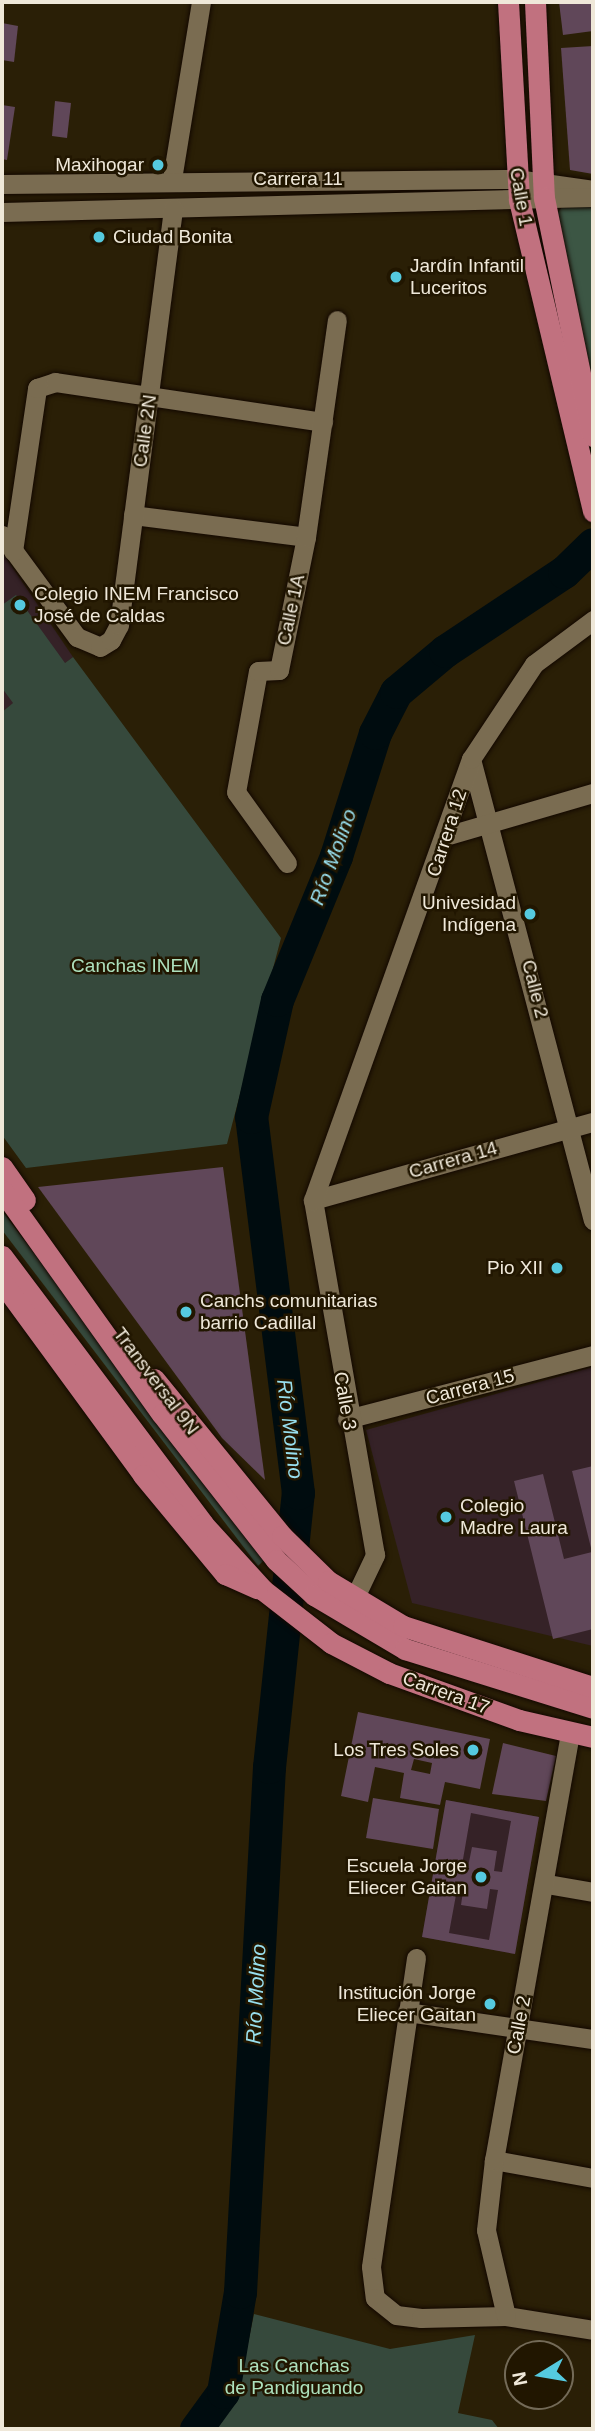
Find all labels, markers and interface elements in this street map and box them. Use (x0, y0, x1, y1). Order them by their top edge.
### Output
place label: Maxihogar (55, 154, 144, 176)
marker: Maxihogar (150, 157, 166, 173)
street label: Calle 1 (505, 166, 537, 228)
street label: Carrera 11 (253, 168, 343, 190)
place label: Ciudad Bonita (113, 226, 232, 248)
marker: Ciudad Bonita (91, 229, 107, 245)
place label: Jardín Infantil Luceritos (410, 255, 524, 299)
marker: Jardín Infantil Luceritos (388, 269, 404, 285)
street label: Calle 2N (129, 393, 161, 469)
street label: Calle 1A (272, 573, 310, 647)
place label: Colegio INEM Francisco José de Caldas (34, 583, 239, 627)
marker: Colegio INEM Francisco José de Caldas (12, 597, 28, 613)
street label: Carrera 12 (422, 786, 472, 880)
water label: Río Molino (304, 806, 362, 908)
place label: Univesidad Indígena (422, 892, 516, 936)
marker: Univesidad Indígena (522, 906, 538, 922)
park label: Canchas INEM (71, 955, 199, 977)
street label: Calle 2 (517, 958, 553, 1020)
street label: Carrera 14 (406, 1137, 500, 1183)
place label: Pio XII (487, 1257, 543, 1279)
marker: Pio XII (549, 1260, 565, 1276)
place label: Canchs comunitarias barrio Cadillal (200, 1290, 377, 1334)
marker: Canchs comunitarias barrio Cadillal (178, 1304, 194, 1320)
street label: Transversal 9N (108, 1323, 204, 1439)
street label: Carrera 15 (423, 1364, 517, 1410)
street label: Calle 3 (329, 1370, 361, 1432)
water label: Río Molino (271, 1378, 309, 1480)
place label: Colegio Madre Laura (460, 1495, 568, 1539)
marker: Colegio Madre Laura (438, 1509, 454, 1525)
street label: Carrera 17 (399, 1667, 493, 1719)
place label: Los Tres Soles (333, 1739, 459, 1761)
marker: Los Tres Soles (465, 1742, 481, 1758)
place label: Escuela Jorge Eliecer Gaitan (347, 1855, 467, 1899)
marker: Escuela Jorge Eliecer Gaitan (473, 1869, 489, 1885)
water label: Río Molino (241, 1943, 271, 2045)
place label: Institución Jorge Eliecer Gaitan (338, 1982, 476, 2026)
street label: Calle 2 (502, 1994, 536, 2056)
marker: Institución Jorge Eliecer Gaitan (482, 1996, 498, 2012)
north arrow (504, 2340, 574, 2410)
park label: Las Canchas de Pandiguando (225, 2355, 363, 2399)
text: N (508, 2370, 531, 2387)

